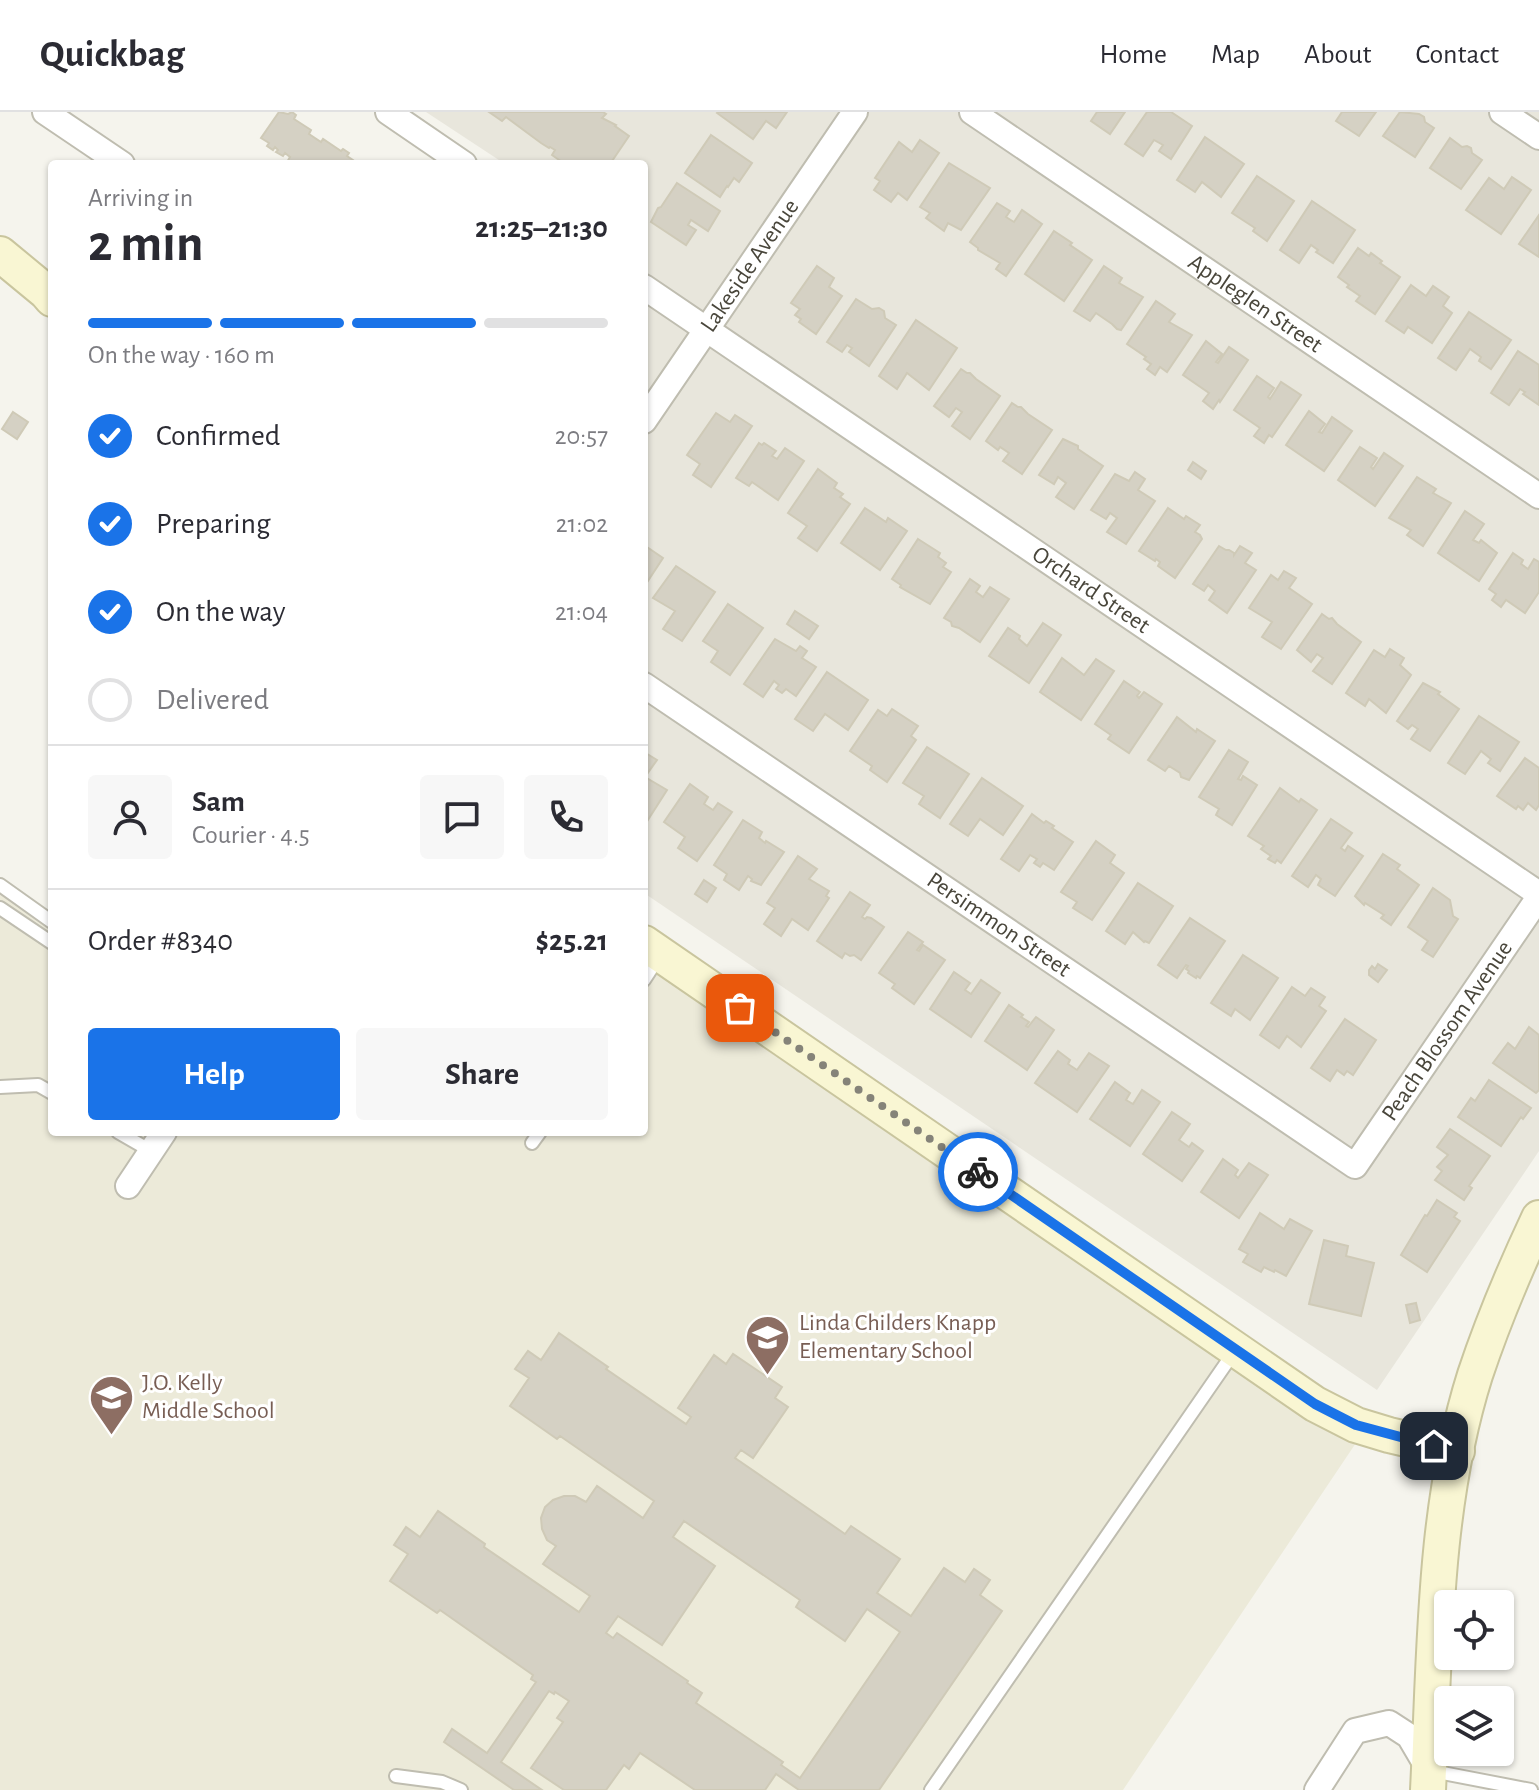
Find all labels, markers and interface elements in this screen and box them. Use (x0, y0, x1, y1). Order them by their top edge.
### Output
text: Quickbag (40, 36, 185, 74)
text: Home (1100, 41, 1167, 69)
text: Map (1211, 41, 1260, 69)
text: About (1304, 41, 1372, 69)
text: Contact (1416, 41, 1499, 69)
text: Arriving in (88, 185, 193, 211)
street label: Lakeside Avenue (696, 195, 804, 336)
text: 21:25–21:30 (475, 213, 608, 243)
text: 2 min (88, 218, 203, 270)
street label: Appleglen Street (1184, 250, 1327, 358)
text: On the way · 160 m (88, 342, 275, 368)
icon: check (88, 414, 132, 458)
text: Confirmed (156, 421, 280, 451)
text: 20:57 (555, 423, 608, 449)
icon: check (88, 502, 132, 546)
text: Preparing (156, 509, 271, 539)
text: 21:02 (556, 511, 608, 537)
street label: Orchard Street (1028, 542, 1154, 638)
icon: check (88, 590, 132, 634)
text: On the way (156, 597, 285, 627)
text: 21:04 (555, 599, 608, 625)
text: Delivered (156, 685, 269, 715)
button: person (88, 775, 172, 859)
button: chat (420, 775, 504, 859)
button: phone (524, 775, 608, 859)
text: Sam (192, 787, 245, 817)
text: Courier · 4.5 (192, 822, 310, 848)
street label: Persimmon Street (922, 868, 1075, 982)
text: Order #8340 (88, 926, 233, 956)
text: $25.21 (536, 926, 608, 956)
street label: Peach Blossom Avenue (1377, 937, 1517, 1125)
pin (706, 974, 774, 1042)
icon: bag (718, 986, 762, 1030)
button: Help (88, 1028, 340, 1120)
button: Share (356, 1028, 608, 1120)
courier (938, 1132, 1018, 1212)
icon: bike (956, 1150, 1000, 1194)
place label: Linda Childers Knapp Elementary School (799, 1311, 996, 1363)
school or university icon: Linda Childers Knapp Elementary School (744, 1313, 792, 1376)
place label: J.O. Kelly Middle School (142, 1371, 275, 1423)
school or university icon: J.O. Kelly Middle School (87, 1373, 135, 1436)
pin (1400, 1412, 1468, 1480)
icon: home (1412, 1424, 1456, 1468)
map controls (1434, 1590, 1514, 1766)
button: locate (1434, 1590, 1514, 1670)
button: layers (1434, 1686, 1514, 1766)

